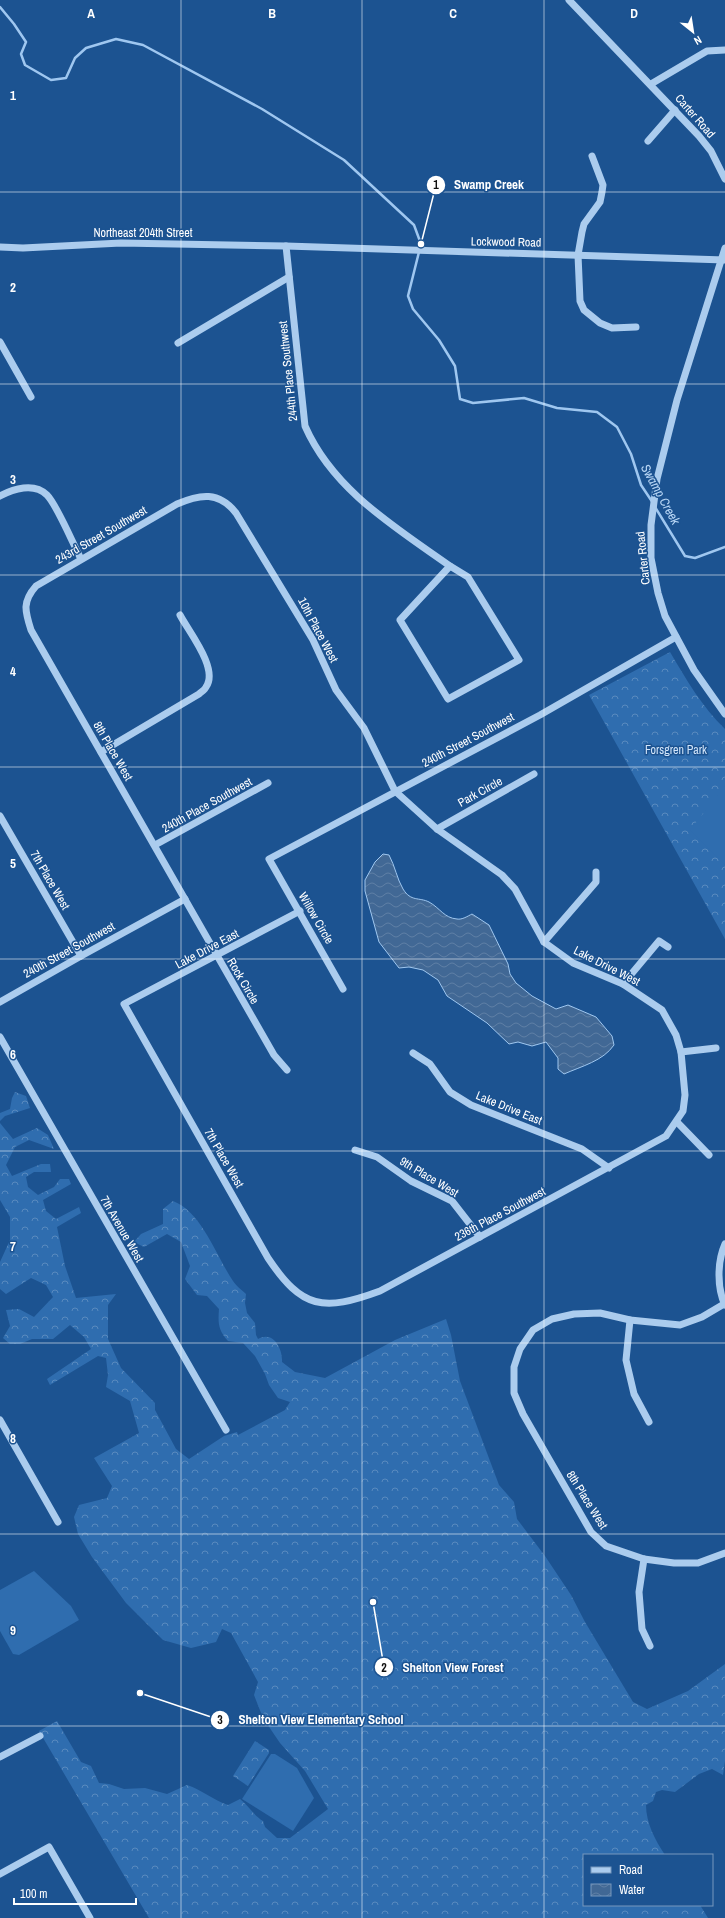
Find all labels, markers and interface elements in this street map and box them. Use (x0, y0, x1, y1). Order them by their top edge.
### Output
text: A (87, 5, 95, 22)
text: B (268, 5, 276, 22)
text: C (449, 5, 457, 22)
text: D (630, 5, 638, 22)
north arrow (673, 12, 713, 52)
text: N (692, 33, 704, 48)
text: 1 (10, 87, 16, 104)
street label: Carter Road (671, 91, 719, 141)
callout: Swamp Creek (426, 172, 532, 197)
text: Swamp Creek (454, 176, 524, 193)
text: 1 (433, 177, 439, 193)
street label: Northeast 204th Street (93, 225, 193, 241)
street label: Lockwood Road (471, 233, 541, 251)
text: 2 (10, 279, 16, 296)
street label: 244th Place Southwest (275, 320, 301, 422)
water label: Swamp Creek (637, 461, 685, 528)
text: 3 (10, 471, 16, 488)
street label: 243rd Street Southwest (52, 502, 150, 568)
street label: Carter Road (632, 531, 654, 585)
street label: 10th Place West (294, 595, 342, 666)
text: 4 (10, 663, 16, 680)
street label: 240th Street Southwest (419, 709, 517, 771)
street label: 8th Place West (90, 718, 137, 784)
park label: Forsgren Park (645, 742, 707, 758)
street label: 240th Place Southwest (159, 773, 255, 836)
street label: Park Circle (455, 773, 505, 811)
street label: 7th Place West (27, 847, 74, 913)
text: 5 (10, 855, 16, 872)
street label: Willow Circle (295, 889, 337, 947)
street label: 240th Street Southwest (20, 918, 118, 982)
street label: Lake Drive East (172, 925, 242, 972)
street label: Lake Drive West (571, 942, 643, 990)
street label: Rock Circle (223, 955, 263, 1007)
text: 6 (10, 1046, 16, 1063)
street label: Lake Drive East (474, 1087, 545, 1129)
street label: 7th Place West (201, 1125, 248, 1191)
street label: 9th Place West (397, 1153, 462, 1201)
street label: 236th Place Southwest (452, 1183, 548, 1245)
street label: 7th Avenue West (97, 1193, 148, 1265)
text: 7 (10, 1238, 16, 1255)
text: 8 (10, 1430, 16, 1447)
street label: 8th Place West (563, 1468, 611, 1532)
text: 9 (10, 1622, 16, 1639)
callout: Shelton View Forest (374, 1655, 511, 1680)
text: Shelton View Forest (402, 1659, 504, 1676)
text: 2 (381, 1660, 387, 1676)
callout: Shelton View Elementary School (210, 1707, 411, 1732)
text: Shelton View Elementary School (238, 1711, 404, 1728)
text: 3 (217, 1712, 223, 1728)
legend (583, 1854, 713, 1906)
text: Road (619, 1862, 643, 1878)
scale bar (14, 1880, 136, 1906)
text: Water (619, 1882, 646, 1898)
text: 100 m (20, 1886, 47, 1902)

